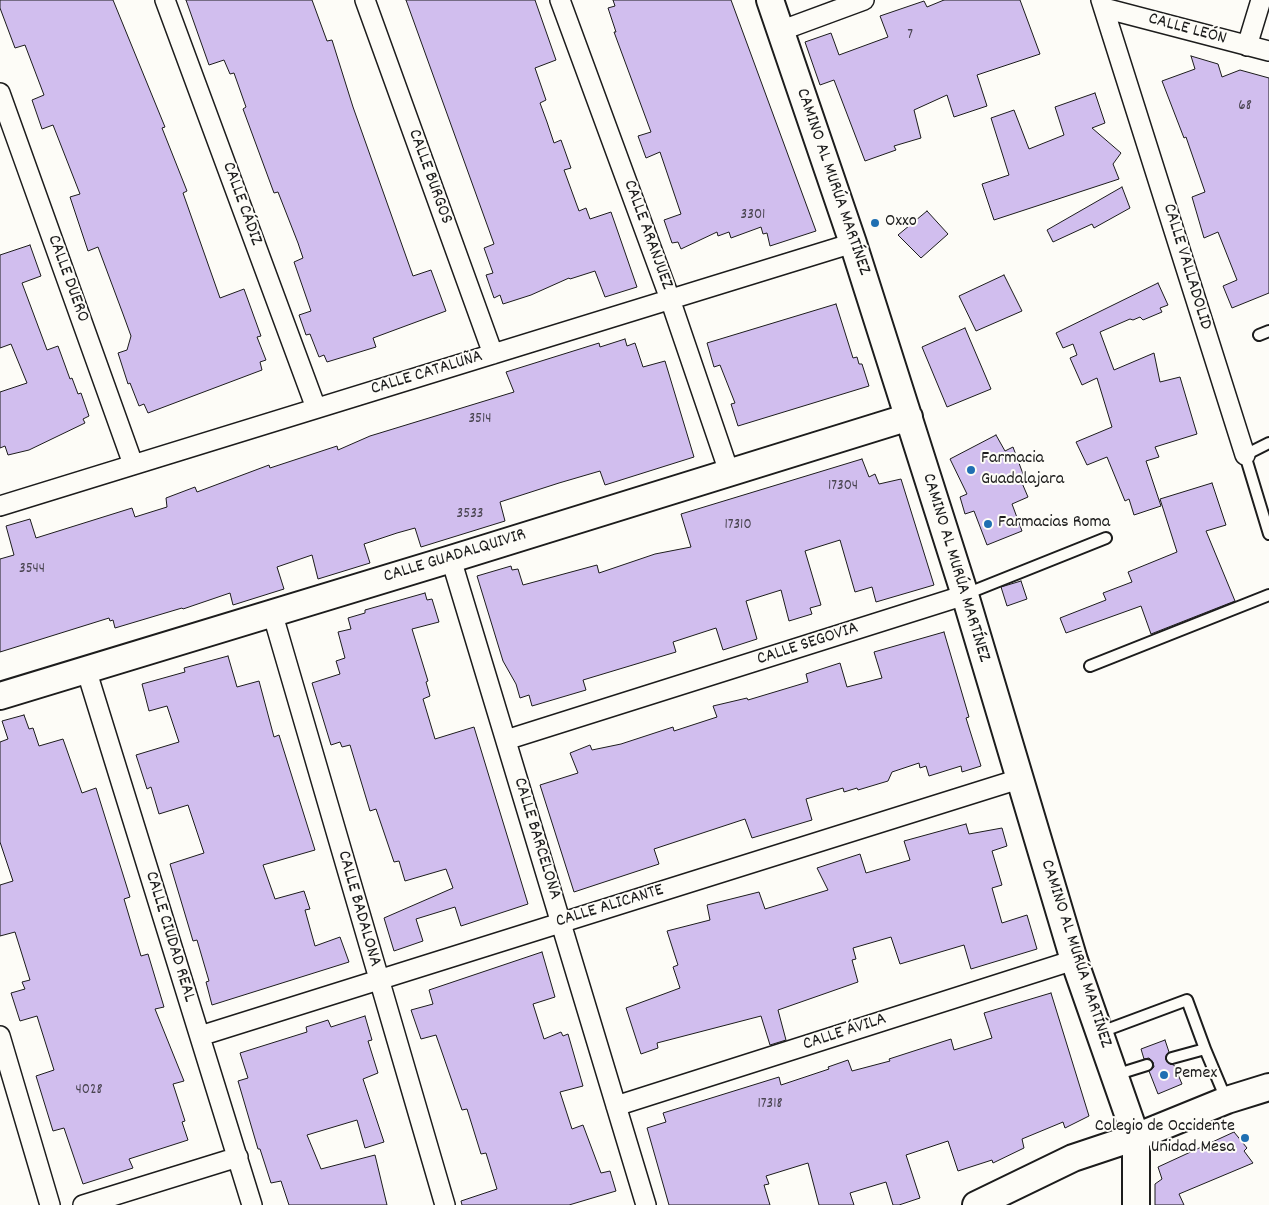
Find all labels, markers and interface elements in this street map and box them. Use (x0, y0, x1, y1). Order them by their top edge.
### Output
street label: CALLE LEÓN (1146, 9, 1228, 51)
house number: 7 (907, 27, 913, 45)
street label: CAMINO AL MURÚA MARTÍNEZ (790, 86, 874, 278)
house number: 68 (1238, 98, 1252, 116)
street label: CALLE BURGOS (402, 127, 456, 227)
street label: CALLE CÁDIZ (216, 160, 266, 248)
street label: CALLE ARANJUEZ (617, 178, 677, 292)
street label: CALLE VALLADOLID (1157, 201, 1215, 333)
house number: 3301 (741, 207, 765, 225)
place label: Oxxo (885, 212, 917, 234)
marker: Oxxo (869, 217, 881, 229)
street label: CALLE DUERO (41, 233, 93, 325)
street label: CALLE CATALUÑA (369, 347, 485, 401)
house number: 3514 (468, 411, 492, 429)
place label: Farmacia Guadalajara (981, 449, 1064, 492)
marker: Farmacia Guadalajara (965, 464, 977, 476)
street label: CAMINO AL MURÚA MARTÍNEZ (916, 471, 994, 665)
house number: 17304 (828, 478, 858, 496)
house number: 3533 (457, 506, 483, 524)
place label: Farmacias Roma (998, 513, 1110, 535)
house number: 17310 (724, 517, 752, 535)
marker: Farmacias Roma (982, 518, 994, 530)
street label: CALLE GUADALQUIVIR (381, 525, 529, 589)
house number: 3544 (19, 561, 45, 579)
street label: CALLE SEGOVIA (755, 618, 861, 672)
street label: CALLE BARCELONA (507, 775, 565, 903)
street label: CALLE BADALONA (331, 849, 385, 969)
street label: CAMINO AL MURÚA MARTÍNEZ (1034, 857, 1116, 1051)
street label: CALLE CIUDAD REAL (139, 869, 199, 1005)
street label: CALLE ALICANTE (554, 880, 666, 934)
street label: CALLE ÁVILA (801, 1009, 889, 1057)
place label: Pemex (1174, 1064, 1217, 1086)
marker: Pemex (1158, 1069, 1170, 1081)
house number: 4028 (76, 1082, 102, 1100)
house number: 17318 (758, 1096, 782, 1114)
place label: Colegio de Occidente Unidad Mesa (1095, 1117, 1235, 1160)
marker: Colegio de Occidente Unidad Mesa (1239, 1132, 1251, 1144)

